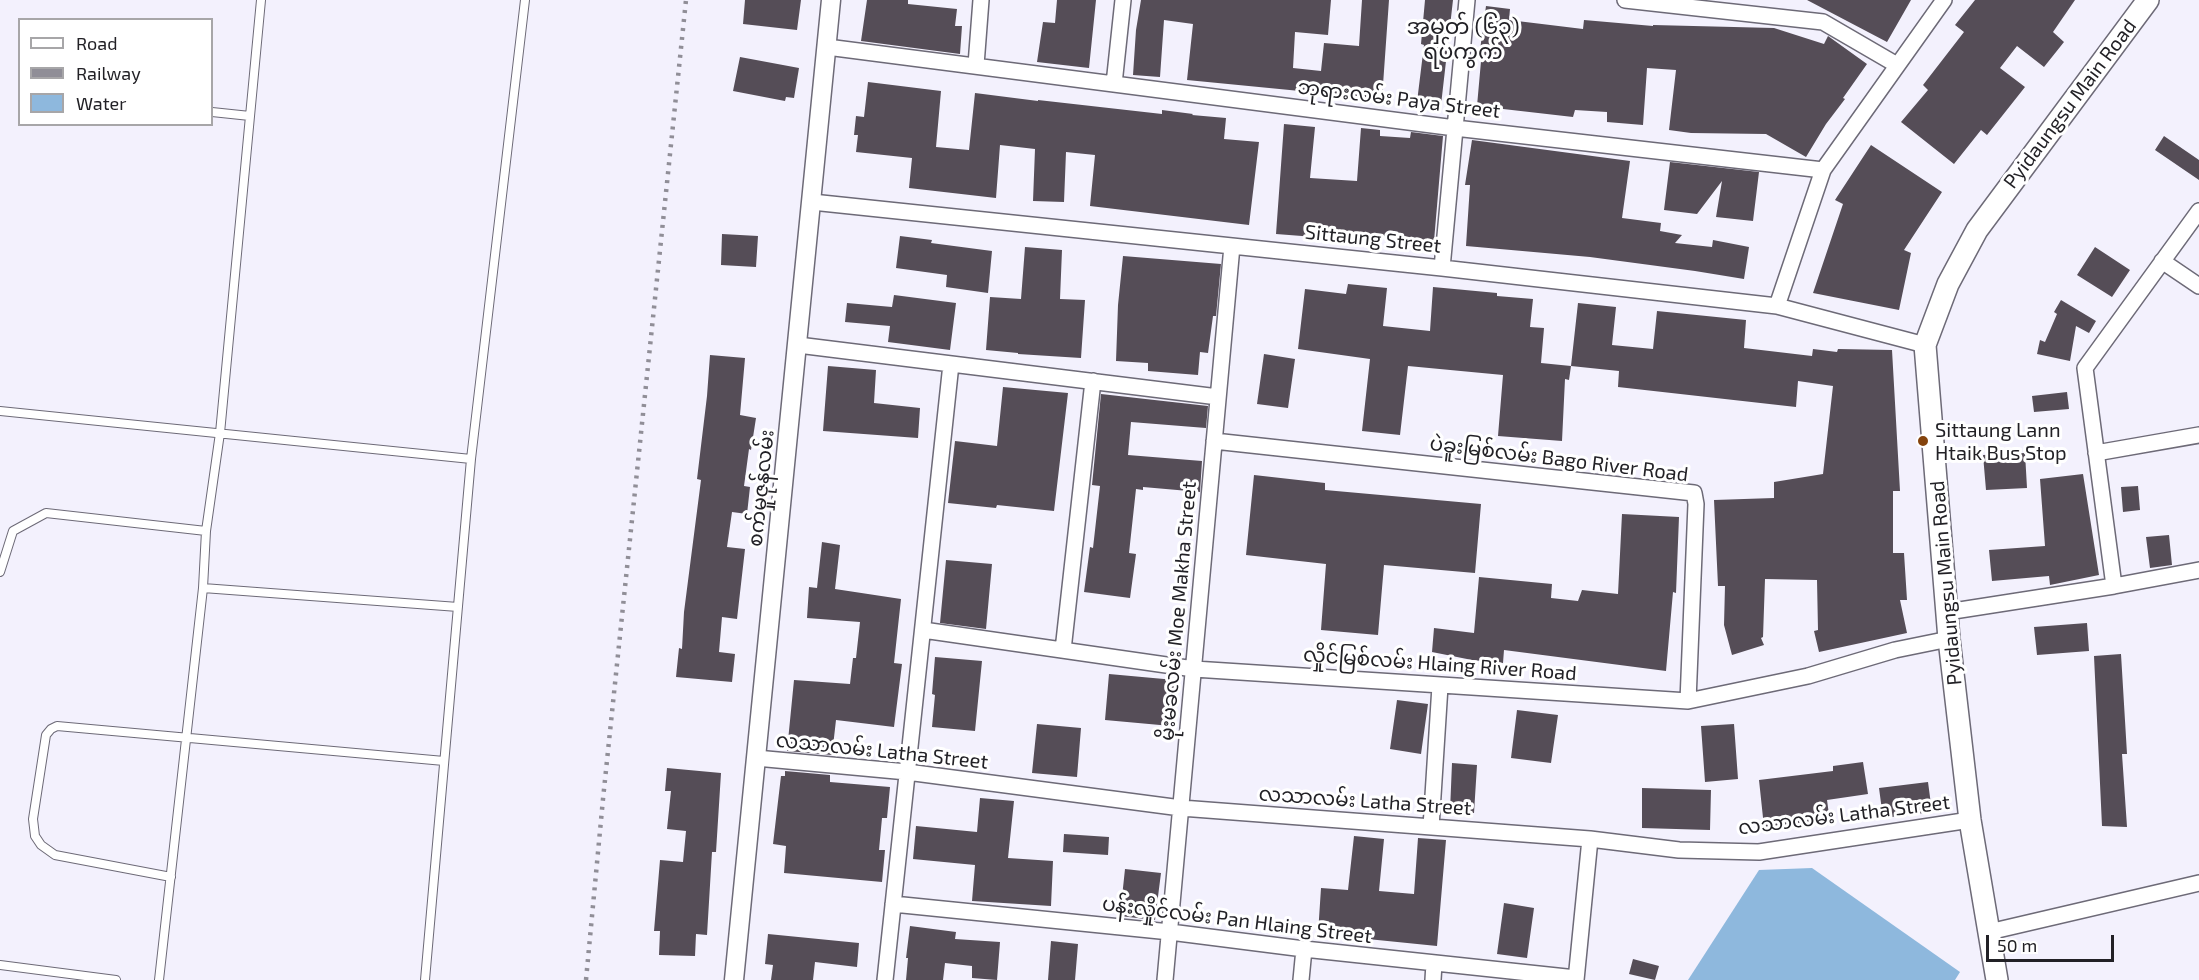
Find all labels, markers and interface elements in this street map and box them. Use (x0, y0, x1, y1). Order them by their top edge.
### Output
district label: အမှတ် (၆၃) ရပ်ကွက် (1406, 14, 1520, 66)
street label: Pyidaungsu Main Road (1999, 15, 2141, 193)
legend (18, 18, 213, 126)
text: Road (76, 32, 117, 54)
text: Railway (76, 62, 141, 84)
street label: ဘုရားလမ်း Paya Street (1296, 75, 1502, 123)
text: Water (76, 92, 126, 114)
street label: Sittaung Street (1304, 220, 1442, 258)
place label: Sittaung Lann Htaik Bus Stop (1935, 418, 2067, 465)
street label: စက်မှုဇုန်လမ်း (743, 428, 779, 548)
street label: ပဲခူးမြစ်လမ်း Bago River Road (1428, 431, 1690, 487)
marker: Sittaung Lann Htaik Bus Stop (1916, 434, 1930, 448)
street label: မိုးမခလမ်း Moe Makha Street (1155, 480, 1201, 742)
street label: Pyidaungsu Main Road (1925, 480, 1967, 686)
street label: လှိုင်မြစ်လမ်း Hlaing River Road (1302, 642, 1578, 686)
street label: လသာလမ်း Latha Street (775, 728, 989, 774)
street label: လသာလမ်း Latha Street (1258, 782, 1472, 820)
street label: လသာလမ်း Latha Street (1737, 790, 1951, 840)
street label: ပန်းလှိုင်လမ်း Pan Hlaing Street (1101, 892, 1373, 948)
scale bar (1989, 923, 2116, 961)
text: 50 m (1997, 934, 2037, 956)

